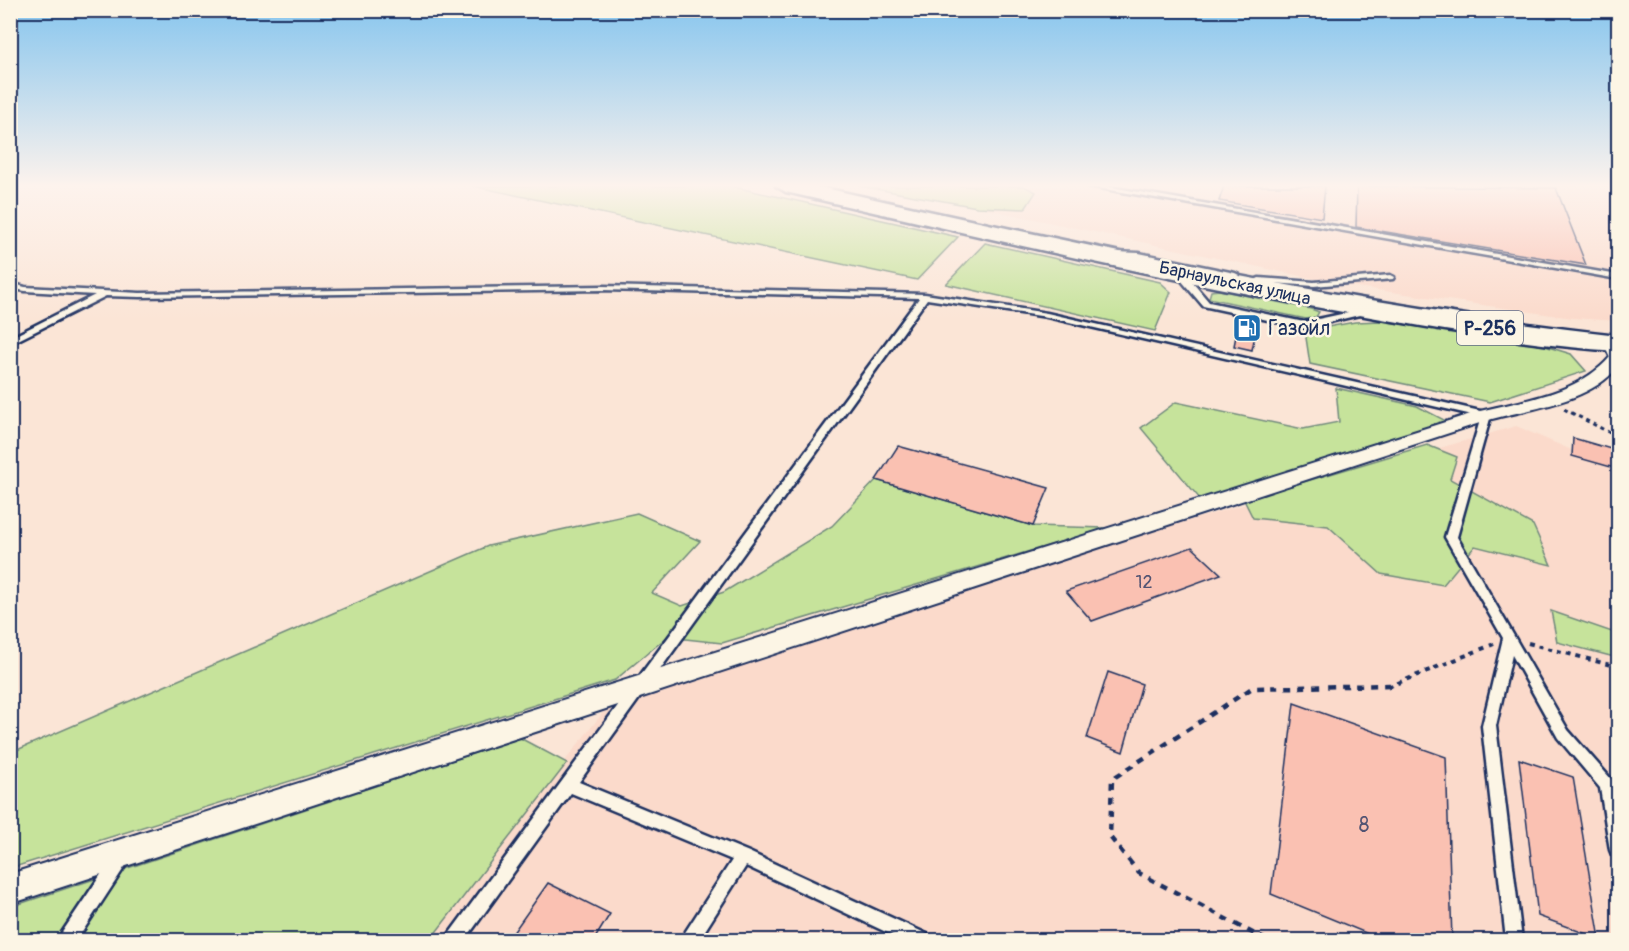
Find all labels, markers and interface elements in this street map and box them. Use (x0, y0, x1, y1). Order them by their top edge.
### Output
street label: Барнаульская улица (1157, 256, 1313, 311)
road number: Р-256 (1457, 311, 1523, 345)
fuel station icon: Газойл (1231, 312, 1263, 344)
place label: Газойл (1268, 315, 1330, 342)
house number: 12 (1135, 571, 1153, 594)
house number: 8 (1359, 812, 1369, 839)

